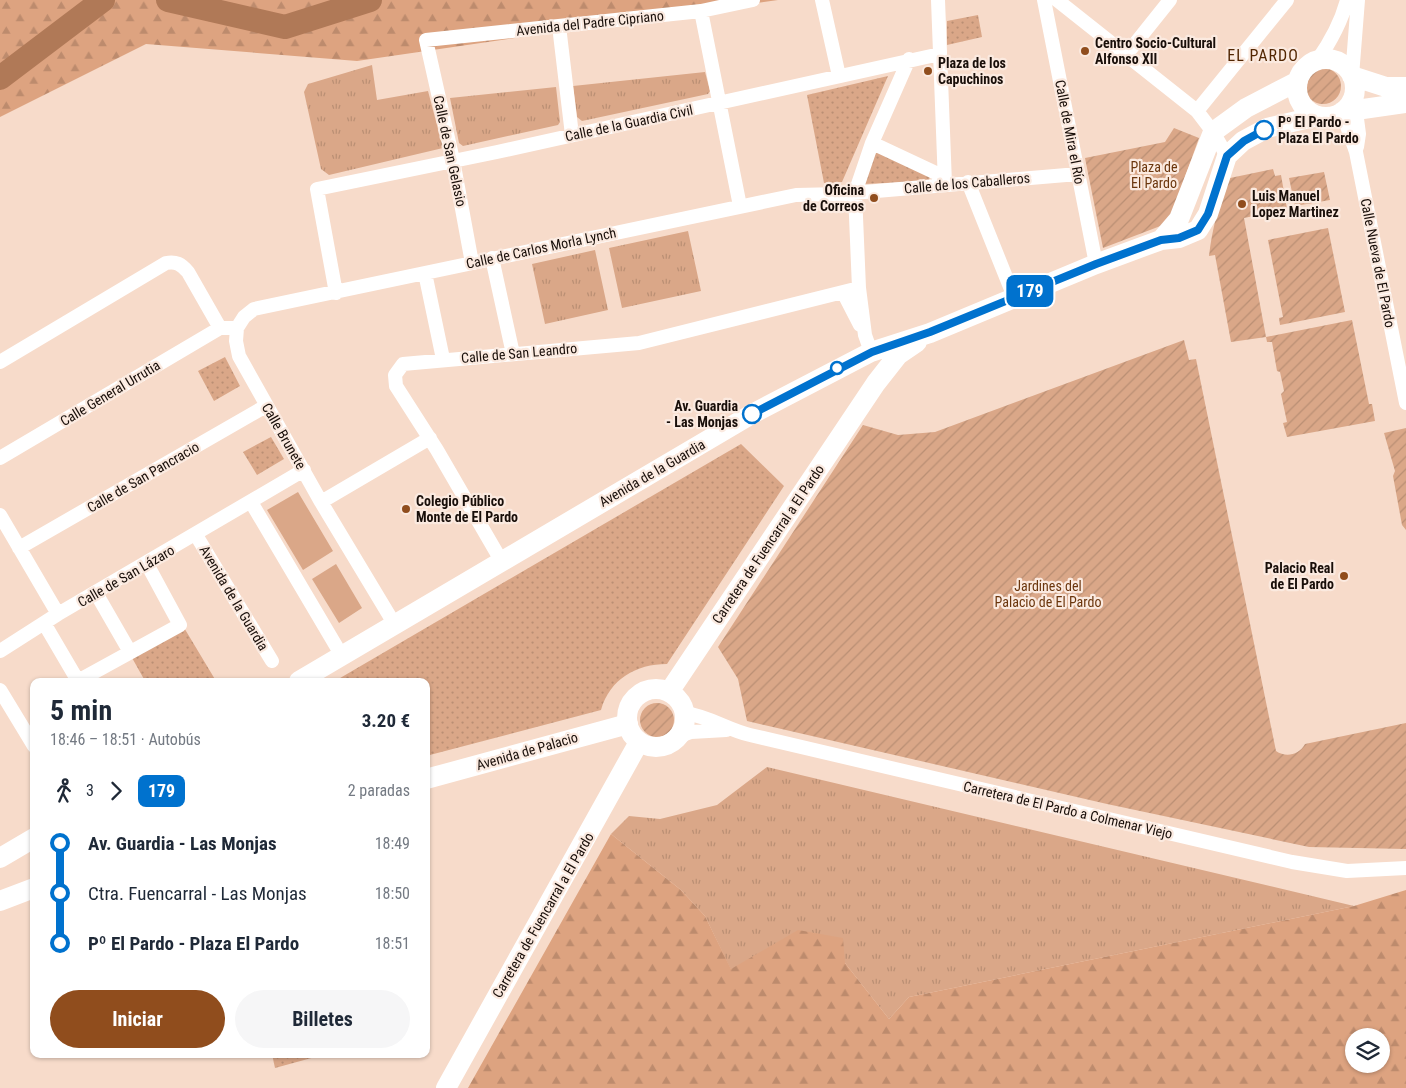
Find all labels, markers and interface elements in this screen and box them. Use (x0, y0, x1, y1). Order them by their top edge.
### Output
street label: Avenida del Padre Cipriano (515, 7, 665, 39)
place label: Centro Socio-Cultural Alfonso XII (1095, 35, 1216, 67)
marker: Centro Socio-Cultural Alfonso XII (1079, 45, 1091, 57)
district label: EL PARDO (1227, 46, 1299, 65)
place label: Plaza de los Capuchinos (938, 55, 1006, 87)
marker: Plaza de los Capuchinos (922, 65, 934, 77)
street label: Calle de Mira el Río (1052, 78, 1088, 186)
street label: Calle de San Gelasio (430, 94, 470, 208)
street label: Calle de la Guardia Civil (564, 102, 694, 144)
place label: Pº El Pardo - Plaza El Pardo (1278, 114, 1359, 146)
marker: Pº El Pardo - Plaza El Pardo (1254, 120, 1274, 140)
park label: Plaza de El Pardo (1130, 159, 1178, 191)
street label: Calle de los Caballeros (903, 170, 1031, 196)
place label: Oficina de Correos (803, 182, 864, 214)
place label: Luis Manuel Lopez Martinez (1252, 188, 1339, 220)
marker: Oficina de Correos (868, 192, 880, 204)
street label: Calle Nueva de El Pardo (1358, 197, 1398, 329)
marker: Luis Manuel Lopez Martinez (1236, 198, 1248, 210)
street label: Calle de Carlos Morla Lynch (465, 224, 617, 272)
line badge: 179 (1001, 275, 1059, 307)
text: 179 (1016, 280, 1044, 301)
street label: Calle de San Leandro (460, 340, 578, 366)
street label: Calle General Urrutia (57, 357, 163, 429)
unlabelled marker (830, 361, 844, 375)
place label: Av. Guardia - Las Monjas (666, 398, 738, 430)
street label: Calle Brunete (259, 400, 310, 472)
marker: Av. Guardia - Las Monjas (742, 404, 762, 424)
street label: Avenida de la Guardia (596, 436, 708, 510)
street label: Calle de San Pancracio (84, 438, 202, 516)
street label: Carretera de Fuencarral a El Pardo (709, 462, 827, 626)
place label: Colegio Público Monte de El Pardo (416, 493, 518, 525)
marker: Colegio Público Monte de El Pardo (400, 503, 412, 515)
street label: Calle de San Lázaro (75, 542, 177, 610)
street label: Avenida de la Guardia (196, 543, 272, 653)
place label: Palacio Real de El Pardo (1265, 560, 1334, 592)
marker: Palacio Real de El Pardo (1338, 570, 1350, 582)
park label: Jardines del Palacio de El Pardo (995, 578, 1101, 610)
text: 5 min (50, 694, 112, 727)
text: 3.20 € (362, 709, 410, 732)
street label: Avenida de Palacio (474, 729, 580, 773)
text: 18:46 – 18:51 · Autobús (50, 730, 201, 749)
icon: walk (50, 777, 78, 805)
icon: forward (102, 777, 130, 805)
street label: Carretera de El Pardo a Colmenar Viejo (962, 778, 1174, 842)
text: 179 (148, 780, 175, 801)
text: 3 (86, 781, 94, 800)
text: 2 paradas (348, 781, 410, 800)
street label: Carretera de Fuencarral a El Pardo (489, 830, 597, 1000)
text: Av. Guardia - Las Monjas (88, 832, 277, 855)
text: 18:49 (375, 834, 410, 853)
text: Ctra. Fuencarral - Las Monjas (88, 882, 307, 905)
text: 18:50 (375, 884, 410, 903)
text: Pº El Pardo - Plaza El Pardo (88, 932, 299, 955)
text: 18:51 (375, 934, 410, 953)
button: Iniciar (50, 990, 225, 1048)
button: Billetes (235, 990, 410, 1048)
map controls (1345, 1028, 1390, 1073)
button: layers (1345, 1028, 1390, 1073)

